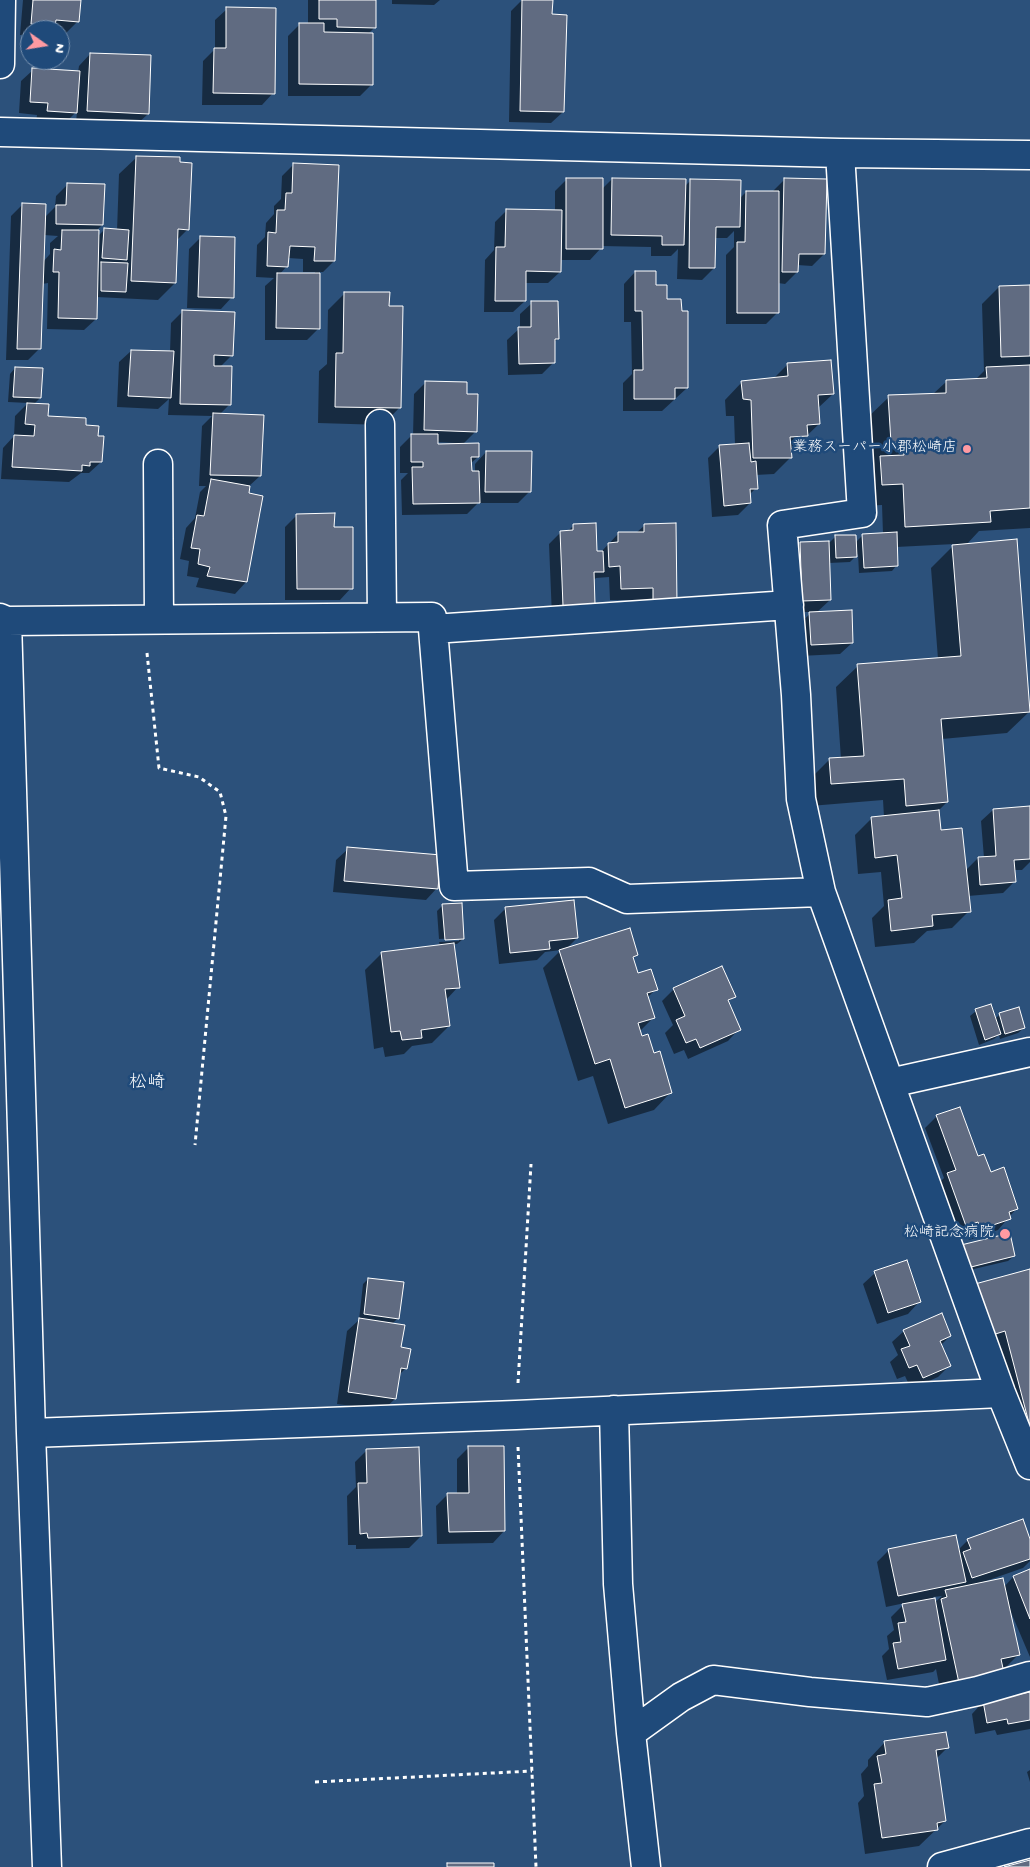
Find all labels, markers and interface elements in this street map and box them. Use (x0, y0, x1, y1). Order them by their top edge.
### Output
north arrow (20, 20, 70, 70)
text: N (50, 42, 68, 55)
place label: 業務スーパー小郡松崎店 (793, 440, 957, 458)
marker: 業務スーパー小郡松崎店 (961, 443, 973, 455)
district label: 松崎 (129, 1073, 165, 1095)
place label: 松崎記念病院 (904, 1225, 994, 1243)
marker: 松崎記念病院 (998, 1227, 1012, 1241)

